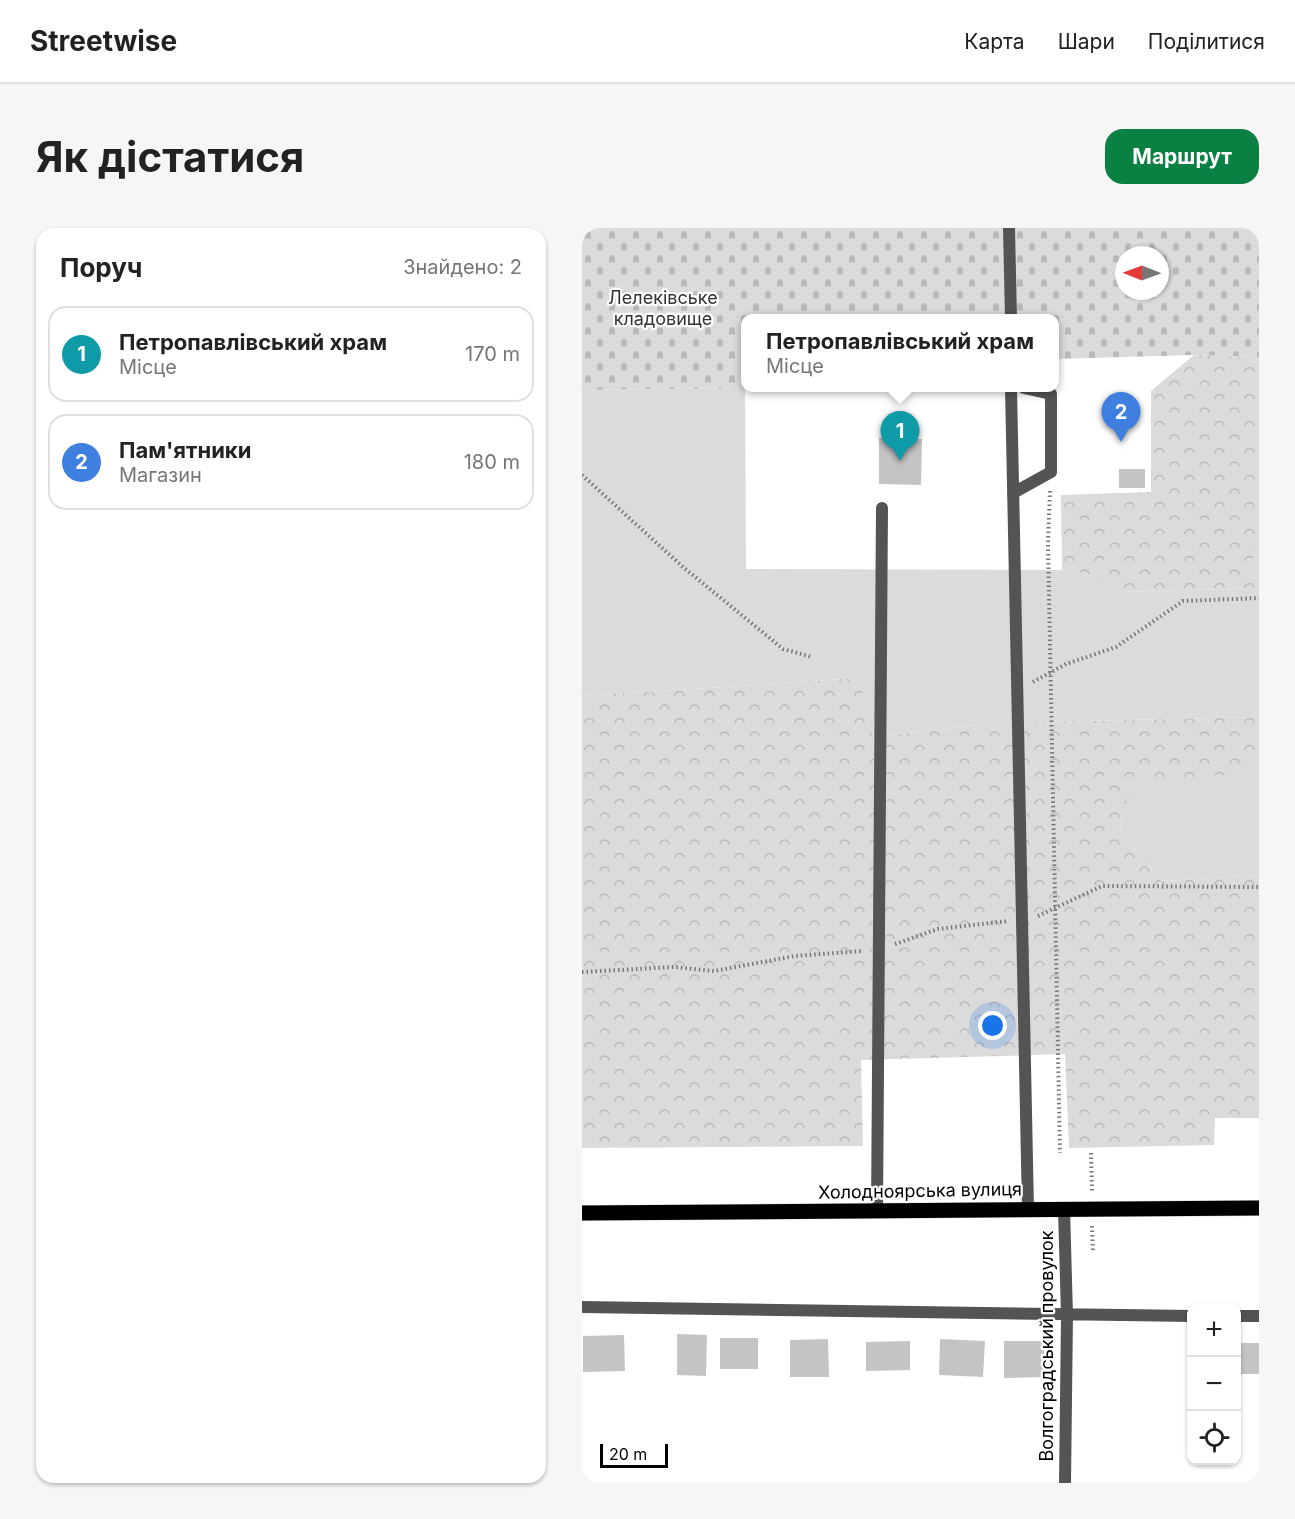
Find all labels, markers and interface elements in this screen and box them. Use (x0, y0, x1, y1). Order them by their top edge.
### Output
text: Streetwise (30, 24, 177, 58)
text: Карта (964, 29, 1025, 54)
text: Шари (1058, 29, 1115, 54)
text: Поділитися (1148, 29, 1265, 54)
button: Маршрут (1105, 129, 1259, 184)
text: Як дістатися (36, 131, 304, 182)
north arrow (1115, 246, 1169, 300)
text: Поруч (60, 252, 142, 283)
text: Знайдено: 2 (403, 255, 522, 279)
park label: Лелеківське кладовище (608, 287, 718, 329)
popup (741, 314, 1059, 392)
text: Петропавлівський храм (766, 328, 1034, 354)
text: Петропавлівський храм (119, 329, 387, 355)
text: 1 (77, 342, 86, 366)
text: 170 m (465, 342, 520, 366)
text: Місце (766, 354, 824, 378)
text: Місце (119, 355, 177, 379)
pin: 2 (1102, 392, 1140, 442)
pin: 1 (880, 412, 920, 461)
text: Пам'ятники (119, 437, 251, 463)
text: 2 (75, 450, 88, 474)
text: 180 m (464, 450, 520, 474)
text: Магазин (119, 463, 202, 487)
your location (978, 1011, 1007, 1040)
street label: Холодноярська вулиця (818, 1178, 1022, 1203)
street label: Волгоградський провулок (1036, 1230, 1057, 1462)
map controls (1187, 1303, 1241, 1465)
button: + (1187, 1303, 1241, 1357)
button: − (1187, 1357, 1241, 1411)
button: locate (1187, 1411, 1241, 1465)
scale bar (600, 1441, 668, 1468)
text: 20 m (609, 1444, 647, 1464)

